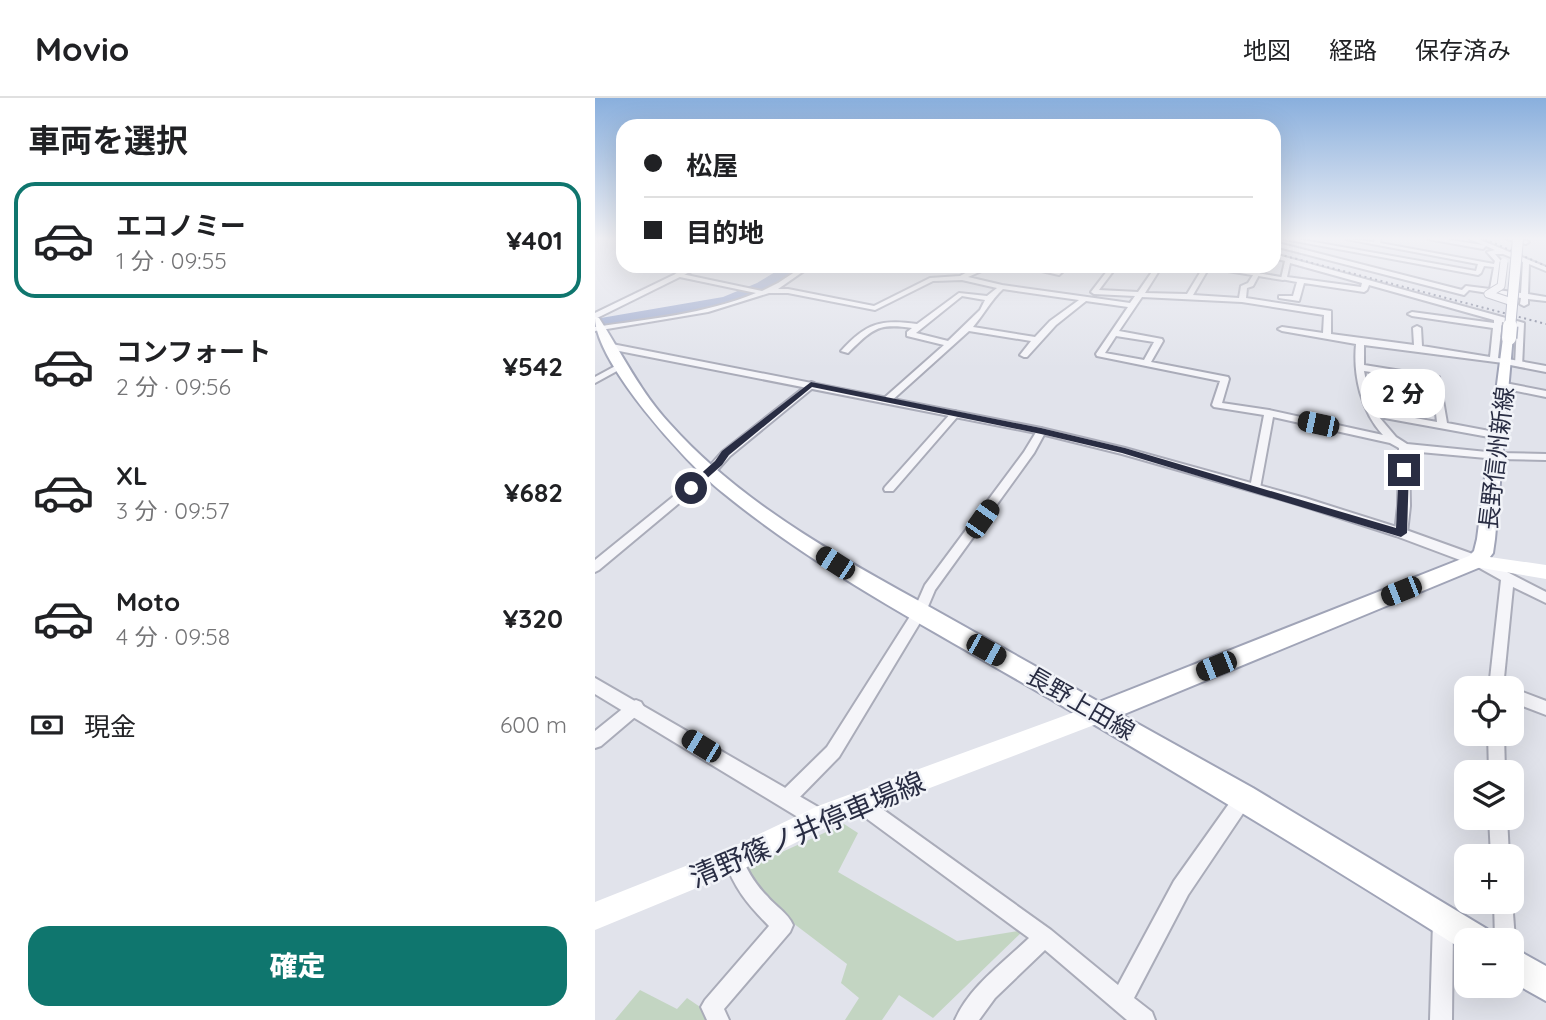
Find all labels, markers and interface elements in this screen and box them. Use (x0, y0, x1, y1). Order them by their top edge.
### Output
text: Movio (35, 28, 129, 69)
text: 地図 (1243, 35, 1291, 65)
text: 経路 (1329, 35, 1377, 65)
text: 保存済み (1415, 35, 1511, 65)
text: 車両を選択 (28, 120, 188, 160)
text: 松屋 (686, 149, 738, 182)
icon: car (32, 209, 95, 272)
text: エコノミー (116, 209, 246, 242)
text: 目的地 (686, 216, 764, 249)
text: ¥401 (506, 224, 563, 257)
text: 1 分 · 09:55 (116, 246, 227, 275)
icon: car (32, 335, 95, 398)
text: コンフォート (116, 335, 271, 368)
text: ¥542 (502, 350, 563, 383)
callout: 2 分 (1362, 368, 1446, 418)
text: 2 分 · 09:56 (116, 372, 231, 401)
text: 2 分 (1382, 379, 1424, 408)
street label: 長野信州新線 (1472, 385, 1520, 531)
car (1296, 409, 1341, 439)
route end (1388, 454, 1420, 486)
text: XL (116, 459, 148, 492)
icon: car (32, 461, 95, 524)
route start (675, 472, 707, 504)
text: ¥682 (504, 476, 563, 509)
text: 3 分 · 09:57 (116, 496, 230, 525)
car (962, 496, 1003, 542)
car (812, 543, 859, 583)
car (1378, 573, 1425, 609)
text: Moto (116, 585, 180, 618)
icon: car (32, 587, 95, 650)
text: ¥320 (503, 602, 563, 635)
text: 4 分 · 09:58 (116, 622, 230, 651)
car (963, 631, 1010, 669)
car (1193, 648, 1240, 684)
street label: 長野上田線 (1022, 660, 1140, 746)
map controls (1454, 676, 1524, 998)
button: locate (1454, 676, 1524, 746)
icon: cash (28, 706, 66, 744)
text: 現金 (84, 710, 136, 743)
text: 600 m (500, 710, 567, 739)
car (678, 726, 725, 766)
button: layers (1454, 760, 1524, 830)
street label: 清野篠ノ井停車場線 (684, 764, 930, 894)
button: + (1454, 844, 1524, 914)
button: 確定 (28, 926, 567, 1006)
button: − (1454, 928, 1524, 998)

